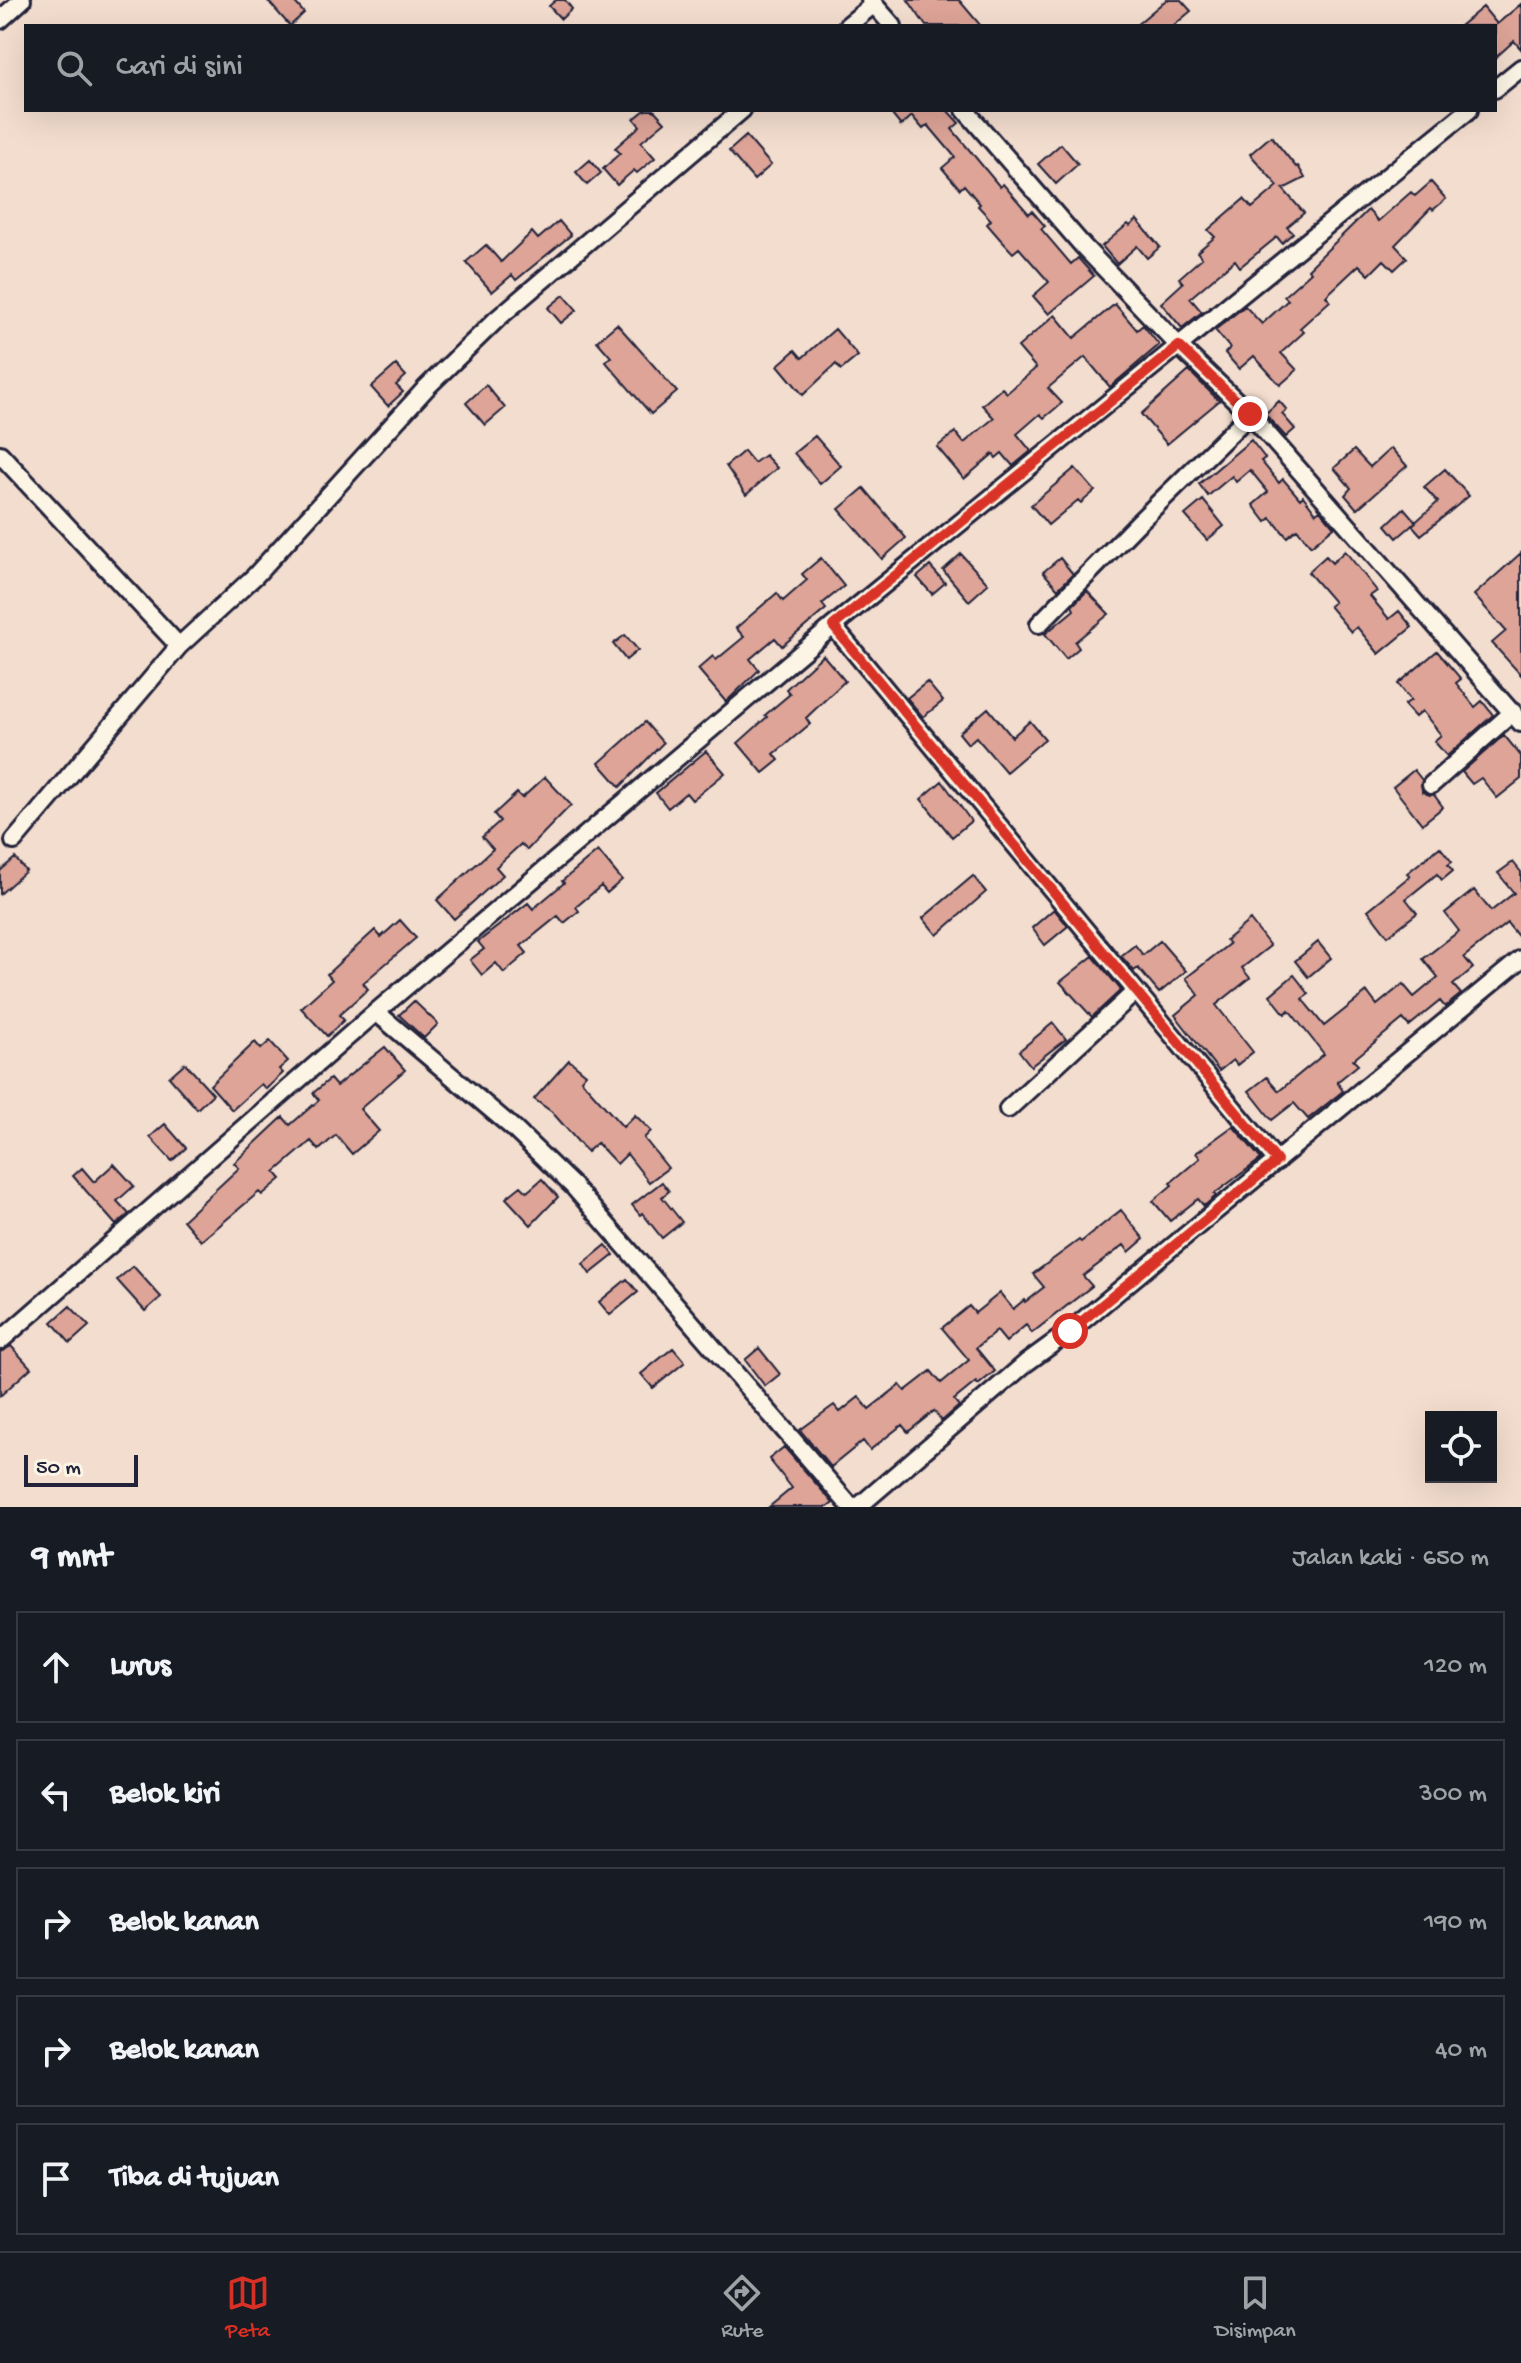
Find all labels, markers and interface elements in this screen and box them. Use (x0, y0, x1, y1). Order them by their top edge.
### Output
search box (24, 24, 1497, 112)
icon: search (52, 46, 96, 90)
text: Cari di sini (116, 51, 243, 86)
route end (1232, 396, 1268, 432)
route start (1052, 1313, 1088, 1349)
map controls (1425, 1411, 1497, 1483)
button: locate (1425, 1411, 1497, 1483)
scale bar (24, 1451, 138, 1487)
text: 50 m (36, 1456, 81, 1482)
text: 9 mnt (32, 1539, 111, 1579)
text: Jalan kaki · 650 m (1292, 1544, 1489, 1575)
icon: ahead (34, 1645, 78, 1689)
text: Lurus (110, 1650, 171, 1685)
text: 120 m (1424, 1652, 1487, 1683)
icon: left (34, 1773, 78, 1817)
text: Belok kiri (110, 1778, 220, 1813)
text: 300 m (1419, 1780, 1487, 1811)
icon: right (34, 1901, 78, 1945)
text: Belok kanan (110, 1906, 259, 1941)
text: 190 m (1424, 1908, 1487, 1939)
icon: right (34, 2029, 78, 2073)
text: Belok kanan (110, 2034, 259, 2069)
text: 40 m (1435, 2036, 1487, 2067)
icon: arrive (34, 2157, 78, 2201)
text: Tiba di tujuan (110, 2162, 279, 2197)
tab: Peta (225, 2271, 270, 2345)
tab: Rute (720, 2271, 764, 2345)
tab: Disimpan (1215, 2271, 1296, 2345)

